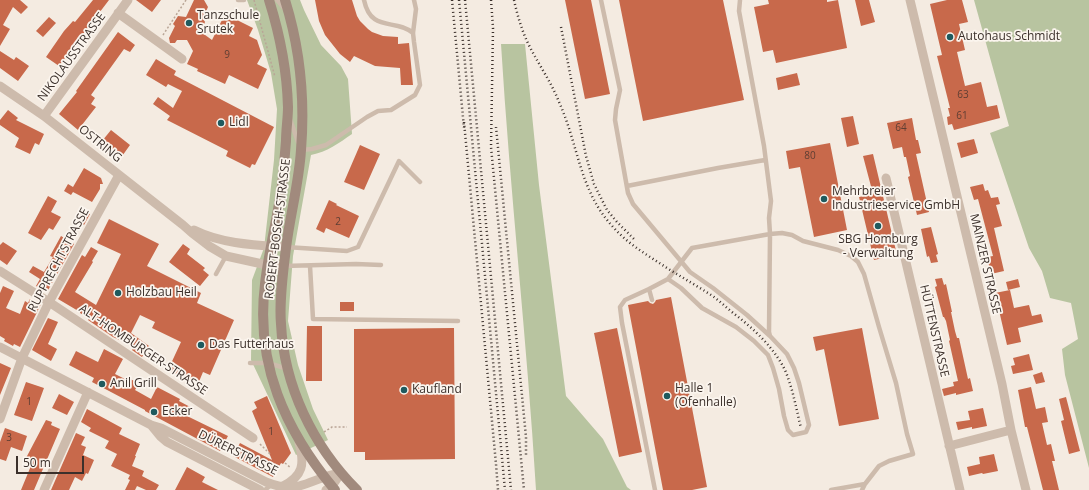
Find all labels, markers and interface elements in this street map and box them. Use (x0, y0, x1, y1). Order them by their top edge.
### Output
place label: Tanzschule Srutek (197, 9, 259, 37)
street label: NIKOLAUSSTRASSE (35, 10, 109, 104)
marker: Tanzschule Srutek (184, 18, 194, 28)
place label: Autohaus Schmidt (958, 30, 1060, 44)
marker: Autohaus Schmidt (945, 32, 955, 42)
house number: 9 (224, 49, 230, 61)
house number: 63 (957, 89, 969, 101)
house number: 61 (956, 110, 968, 122)
place label: Lidl (229, 116, 249, 130)
marker: Lidl (216, 118, 226, 128)
street label: OSTRING (76, 122, 124, 166)
house number: 64 (895, 122, 907, 134)
house number: 80 (804, 150, 816, 162)
street label: ROBERT-BOSCH-STRASSE (262, 158, 294, 300)
place label: Mehrbreier Industrieservice GmbH (832, 185, 960, 213)
marker: Mehrbreier Industrieservice GmbH (819, 194, 829, 204)
street label: RUPPRECHTSTRASSE (25, 206, 93, 314)
street label: MAINZER STRASSE (966, 212, 1004, 316)
house number: 2 (335, 216, 341, 228)
marker: SBG Homburg - Verwaltung (873, 221, 883, 231)
place label: SBG Homburg - Verwaltung (838, 233, 918, 261)
street label: HÜTTENSTRASSE (916, 283, 952, 379)
place label: Holzbau Heil (126, 286, 197, 300)
marker: Holzbau Heil (113, 288, 123, 298)
street label: ALT-HOMBURGER-STRASSE (76, 302, 210, 398)
place label: Das Futterhaus (209, 338, 294, 352)
marker: Das Futterhaus (196, 340, 206, 350)
place label: Anil Grill (110, 377, 157, 391)
marker: Anil Grill (97, 379, 107, 389)
place label: Halle 1 (Ofenhalle) (675, 382, 736, 410)
place label: Kaufland (412, 383, 462, 397)
marker: Kaufland (399, 385, 409, 395)
marker: Halle 1 (Ofenhalle) (662, 391, 672, 401)
house number: 1 (26, 396, 32, 408)
place label: Ecker (162, 405, 192, 419)
marker: Ecker (149, 407, 159, 417)
house number: 1 (268, 426, 274, 438)
street label: DÜRERSTRASSE (196, 427, 280, 479)
house number: 3 (6, 432, 12, 444)
scale bar (18, 448, 86, 474)
text: 50 m (23, 454, 51, 471)

